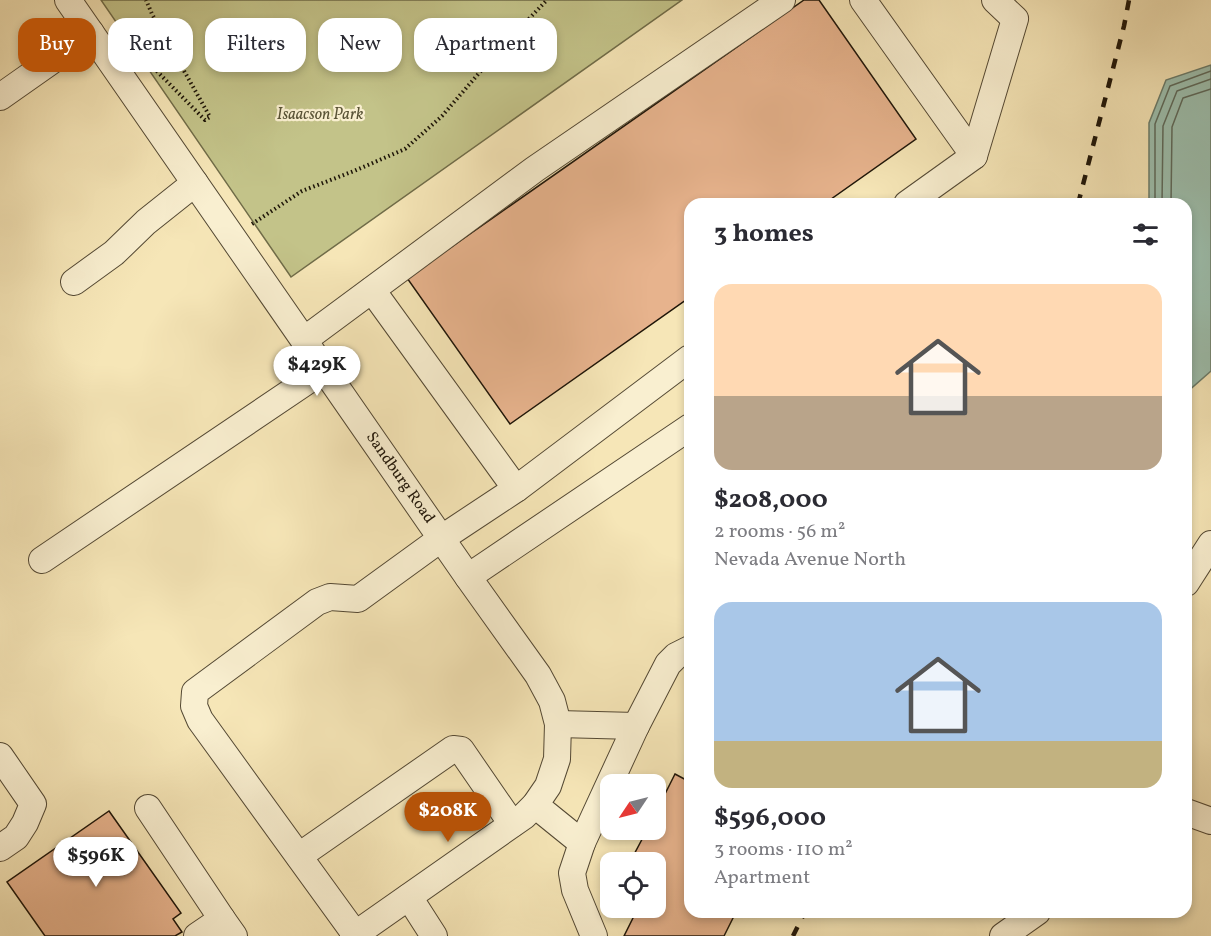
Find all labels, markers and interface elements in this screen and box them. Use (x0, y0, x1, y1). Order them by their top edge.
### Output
chip: Buy (18, 18, 96, 72)
chip: Rent (108, 18, 193, 72)
chip: Filters (205, 18, 306, 72)
chip: New (318, 18, 402, 72)
chip: Apartment (414, 18, 557, 72)
park label: Isaacson Park (277, 104, 364, 126)
text: 3 homes (714, 216, 814, 252)
icon: filters (1129, 218, 1162, 251)
icon: home (884, 323, 992, 431)
pin: $429K (275, 346, 359, 397)
text: $429K (287, 351, 347, 379)
street label: Sandburg Road (360, 428, 440, 528)
text: $208,000 (714, 482, 828, 518)
text: 2 rooms · 56 m² (714, 518, 845, 546)
text: Nevada Avenue North (714, 546, 906, 574)
icon: home (884, 641, 992, 749)
north arrow (600, 774, 666, 840)
map controls (600, 774, 666, 918)
pin: $208K (406, 792, 490, 843)
text: $208K (418, 797, 478, 825)
text: $596,000 (714, 800, 826, 836)
text: 3 rooms · 110 m² (714, 836, 853, 864)
pin: $596K (54, 837, 138, 888)
text: $596K (67, 842, 125, 870)
button: locate (600, 852, 666, 918)
text: Apartment (714, 864, 810, 892)

